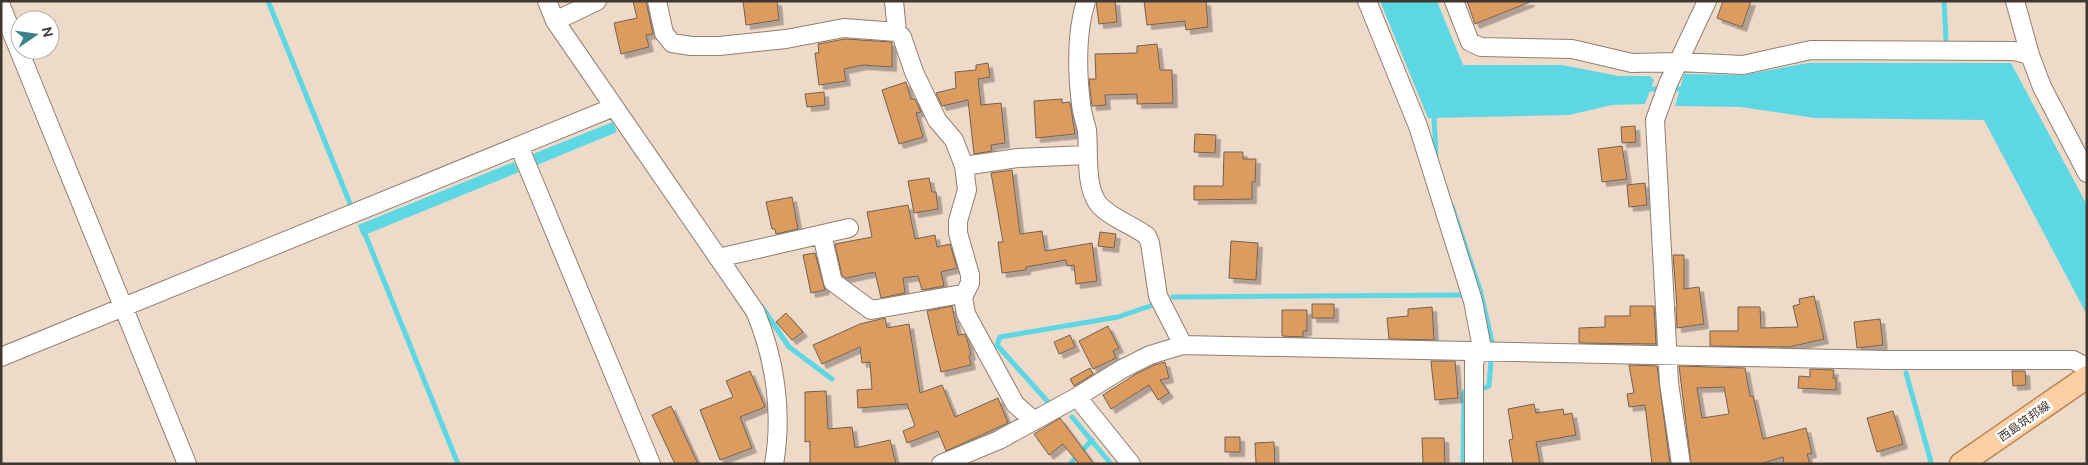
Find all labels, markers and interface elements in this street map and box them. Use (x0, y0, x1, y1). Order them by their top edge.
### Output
north arrow (10, 10, 60, 60)
text: N (39, 25, 57, 39)
street label: 西島筑邦線 (1996, 398, 2052, 444)

